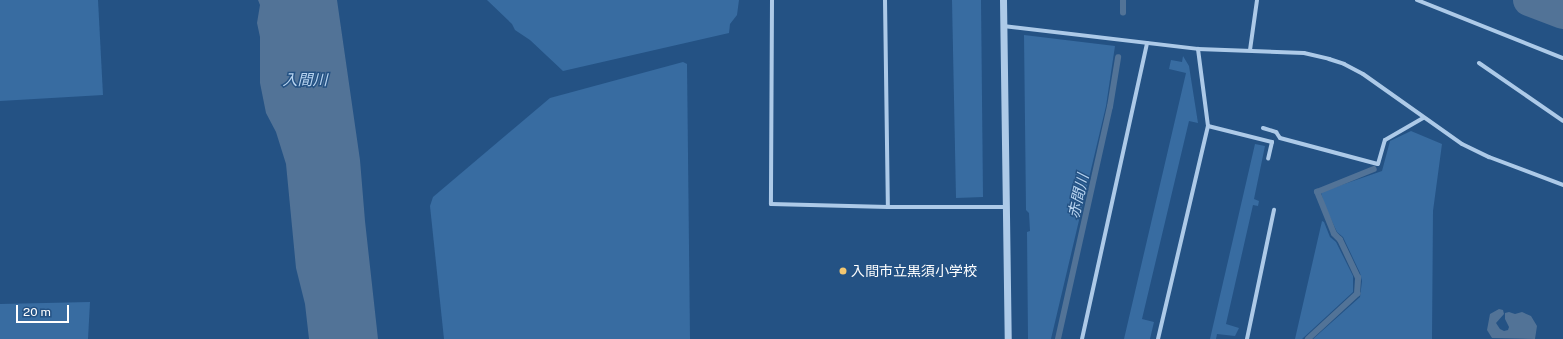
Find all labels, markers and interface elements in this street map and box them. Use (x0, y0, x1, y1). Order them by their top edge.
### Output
water label: 入間川 (283, 71, 327, 89)
water label: 赤間川 (1064, 172, 1092, 220)
place label: 入間市立黒須小学校 (851, 263, 977, 279)
marker: 入間市立黒須小学校 (838, 266, 848, 276)
scale bar (18, 297, 71, 323)
text: 20 m (23, 305, 51, 319)

